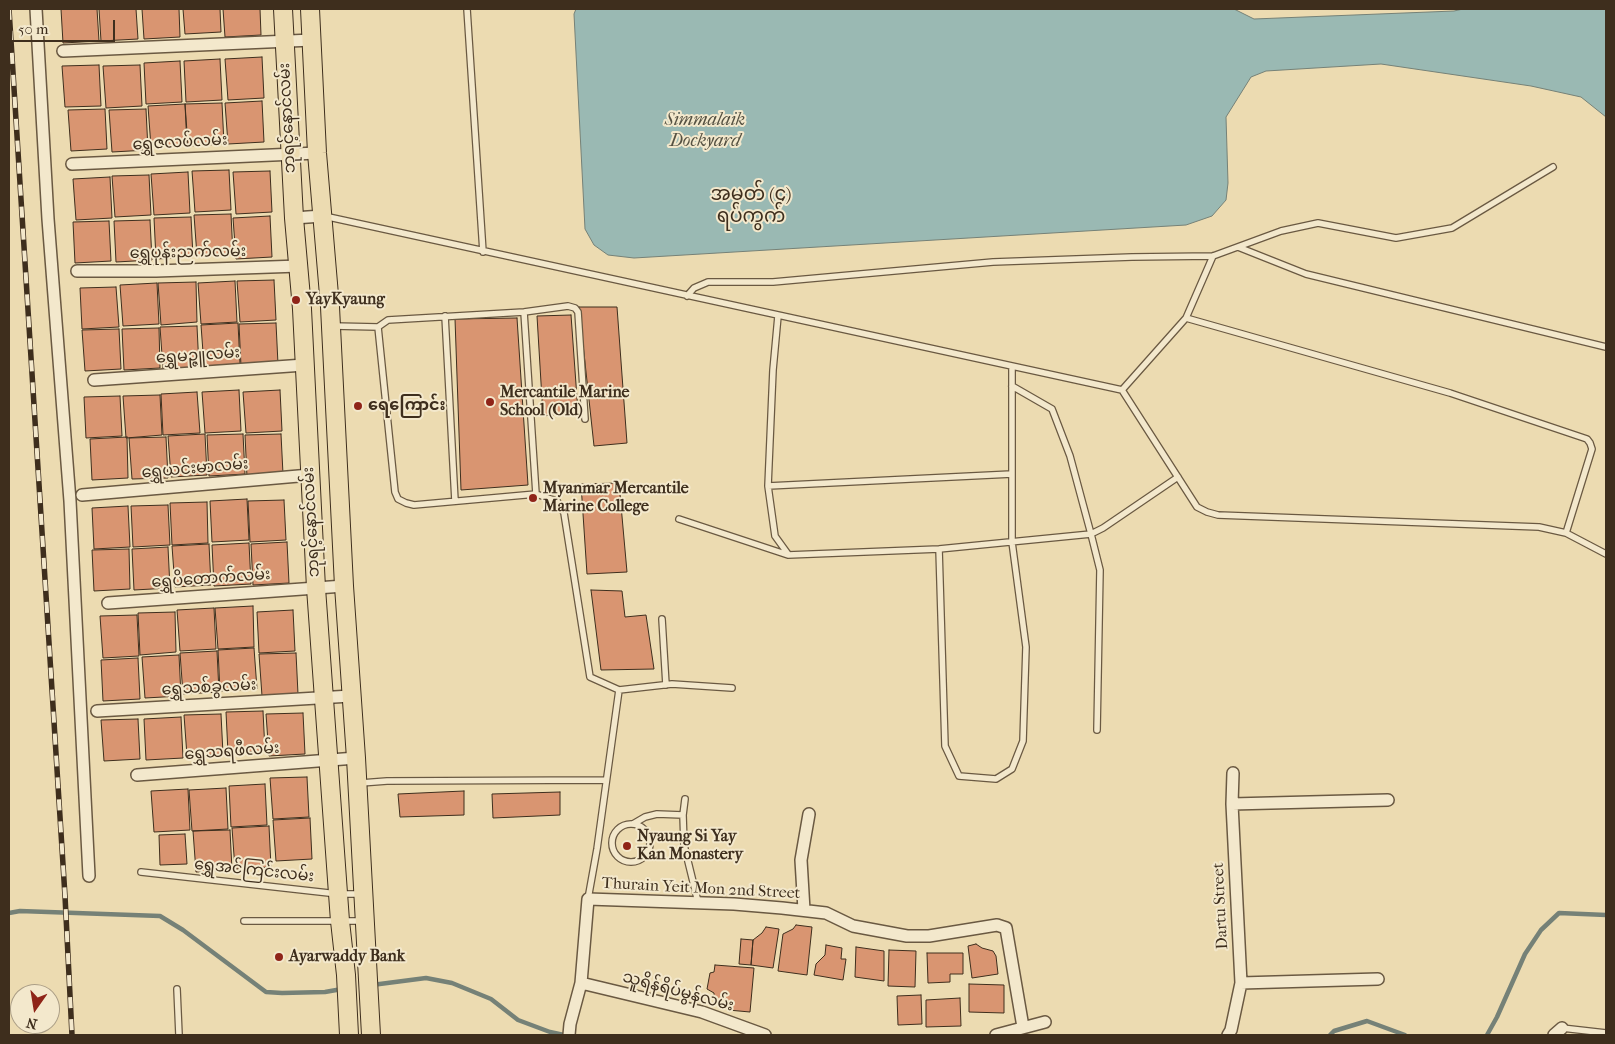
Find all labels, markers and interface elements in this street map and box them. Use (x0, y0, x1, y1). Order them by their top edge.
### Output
scale bar (12, 10, 118, 42)
text: 50 m (18, 20, 48, 38)
street label: ဘုရင့်နောင်လမ်း (276, 62, 300, 174)
water label: Simmalaik Dockyard (665, 110, 745, 152)
street label: ရွှေဇလပ်လမ်း (132, 131, 228, 155)
district label: အမှတ် (၄) ရပ်ကွက် (711, 184, 791, 228)
street label: ရွှေပုန်းညက်လမ်း (130, 242, 246, 264)
place label: YayKyaung (306, 290, 385, 310)
marker: YayKyaung (290, 294, 302, 306)
street label: ရွှေမဉ္ဇူလမ်း (155, 343, 241, 369)
place label: Mercantile Marine School (Old) (500, 383, 630, 421)
place label: ရေကြောင်း (368, 396, 446, 416)
marker: Mercantile Marine School (Old) (484, 396, 496, 408)
marker: ရေကြောင်း (352, 400, 364, 412)
street label: ရွှေယင်းမာလမ်း (141, 455, 249, 483)
street label: ဘုရင့်နောင်လမ်း (300, 466, 324, 578)
place label: Myanmar Mercantile Marine College (543, 479, 689, 517)
marker: Myanmar Mercantile Marine College (527, 492, 539, 504)
street label: ရွှေပိတောက်လမ်း (151, 565, 271, 593)
street label: ရွှေသစ်ခွလမ်း (161, 676, 257, 700)
street label: ရွှေသရဖီလမ်း (184, 739, 280, 765)
place label: Nyaung Si Yay Kan Monastery (637, 827, 743, 865)
marker: Nyaung Si Yay Kan Monastery (621, 840, 633, 852)
street label: ရွှေအင်ကြင်းလမ်း (193, 855, 315, 887)
street label: Dartu Street (1209, 862, 1233, 950)
street label: Thurain Yeit Mon 2nd Street (601, 874, 801, 904)
place label: Ayarwaddy Bank (289, 947, 405, 967)
marker: Ayarwaddy Bank (273, 951, 285, 963)
street label: သူရိန်ရိပ်မွန်လမ်း (620, 968, 736, 1016)
north arrow (10, 984, 60, 1034)
text: N (25, 1014, 39, 1033)

